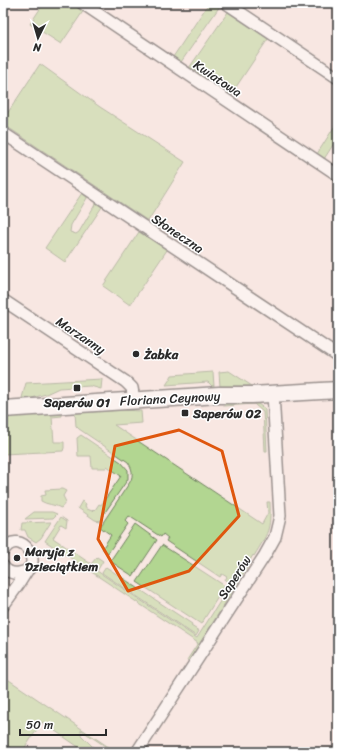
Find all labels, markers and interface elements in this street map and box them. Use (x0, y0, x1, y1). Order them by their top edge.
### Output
north arrow (18, 18, 58, 58)
text: N (32, 38, 43, 57)
street label: Kwiatowa (189, 54, 247, 103)
street label: Słoneczna (147, 207, 209, 260)
street label: Marzanny (51, 310, 111, 361)
place label: Żabka (143, 343, 179, 366)
marker: Żabka (131, 349, 141, 359)
marker: Saperów 01 (72, 383, 82, 393)
street label: Floriana Ceynowy (119, 384, 221, 413)
place label: Saperów 01 (43, 391, 111, 414)
place label: Saperów 02 (192, 402, 262, 425)
marker: Saperów 02 (180, 408, 190, 418)
place label: Maryja z Dzieciątkiem (24, 540, 98, 578)
street label: Saperów (211, 550, 257, 604)
marker: Maryja z Dzieciątkiem (12, 553, 22, 563)
scale bar (20, 711, 106, 737)
text: 50 m (26, 714, 53, 736)

